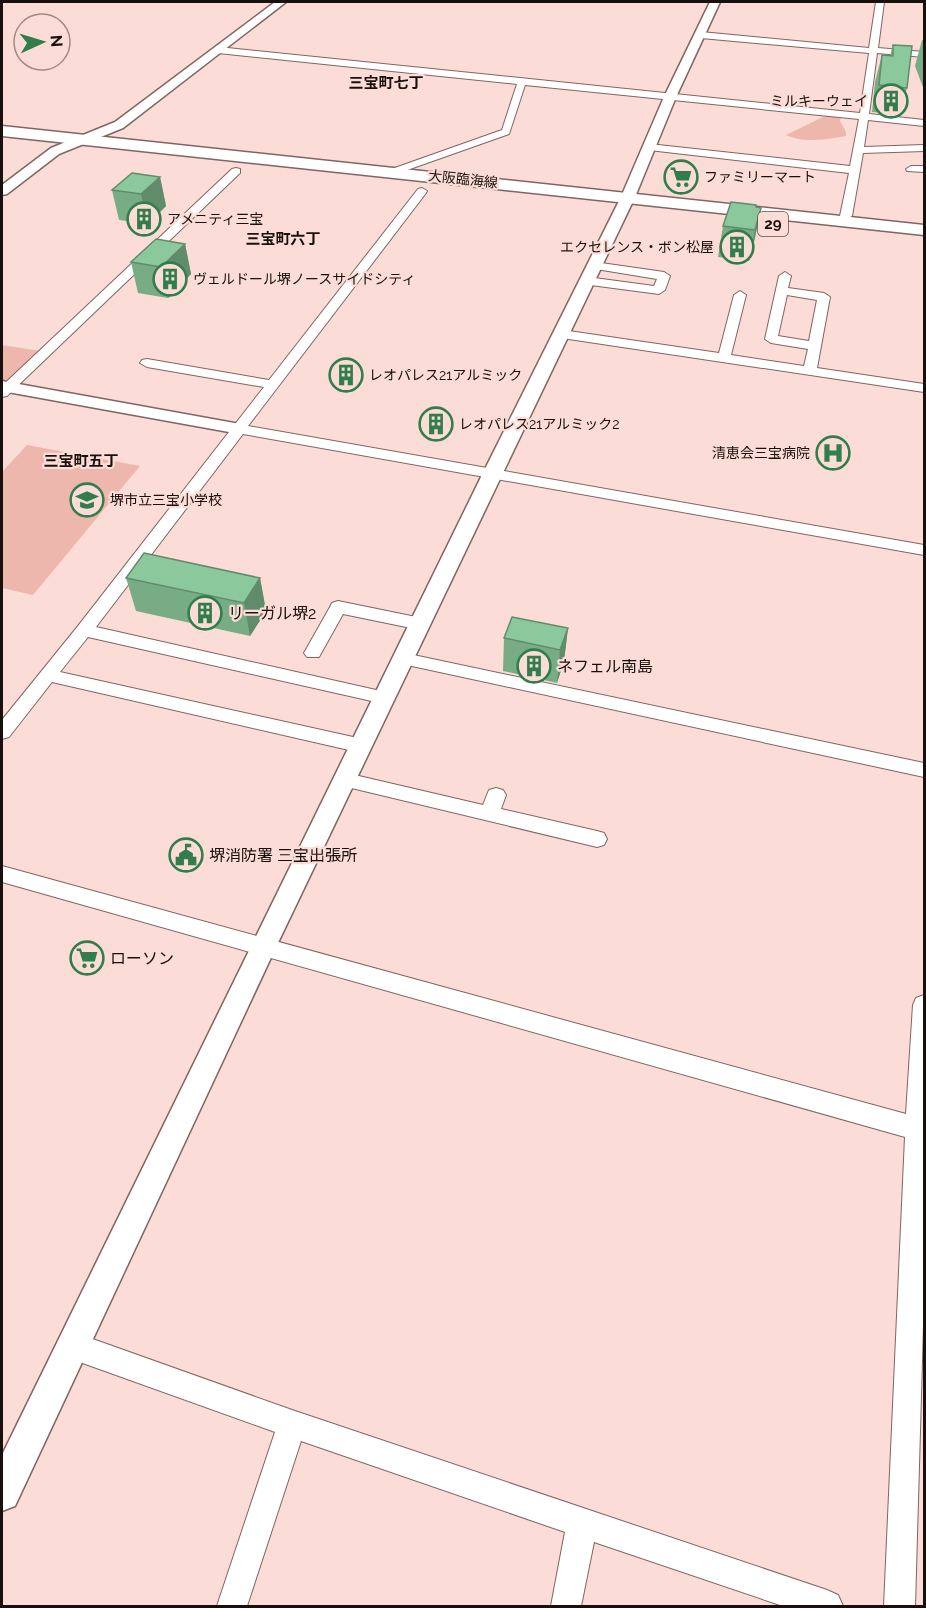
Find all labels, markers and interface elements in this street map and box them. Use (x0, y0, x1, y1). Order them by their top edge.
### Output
north arrow (12, 12, 72, 72)
text: N (47, 34, 66, 48)
district label: 三宝町七丁 (348, 74, 424, 92)
building icon: ミルキーウェイ (873, 83, 909, 119)
place label: ミルキーウェイ (770, 93, 868, 109)
supermarket icon: ファミリーマート (663, 159, 699, 195)
street label: 大阪臨海線 (427, 167, 499, 191)
place label: ファミリーマート (704, 169, 816, 185)
building icon: アメニティ三宝 (126, 201, 162, 237)
place label: アメニティ三宝 (167, 211, 263, 227)
road number: 29 (758, 212, 788, 236)
building icon: エクセレンス・ボン松屋 (719, 229, 755, 265)
district label: 三宝町六丁 (245, 230, 321, 248)
place label: エクセレンス・ボン松屋 (560, 239, 714, 255)
building icon: ヴェルドール堺ノースサイドシティ (152, 261, 188, 297)
place label: ヴェルドール堺ノースサイドシティ (193, 271, 415, 287)
building icon: レオパレス21アルミック (328, 357, 364, 393)
place label: レオパレス21アルミック (369, 367, 522, 383)
building icon: レオパレス21アルミック2 (418, 406, 454, 442)
place label: レオパレス21アルミック2 (459, 416, 619, 432)
hospital icon: 清恵会三宝病院 (815, 435, 851, 471)
place label: 清恵会三宝病院 (712, 445, 810, 461)
district label: 三宝町五丁 (43, 452, 119, 470)
school or university icon: 堺市立三宝小学校 (69, 482, 105, 518)
place label: 堺市立三宝小学校 (110, 492, 222, 508)
building icon: リーガル堺2 (187, 595, 223, 631)
place label: リーガル堺2 (228, 604, 316, 623)
building icon: ネフェル南島 (516, 648, 552, 684)
place label: ネフェル南島 (557, 657, 653, 676)
public building icon: 堺消防署 三宝出張所 (168, 837, 204, 873)
place label: 堺消防署 三宝出張所 (209, 846, 357, 865)
supermarket icon: ローソン (69, 940, 105, 976)
place label: ローソン (110, 949, 174, 968)

